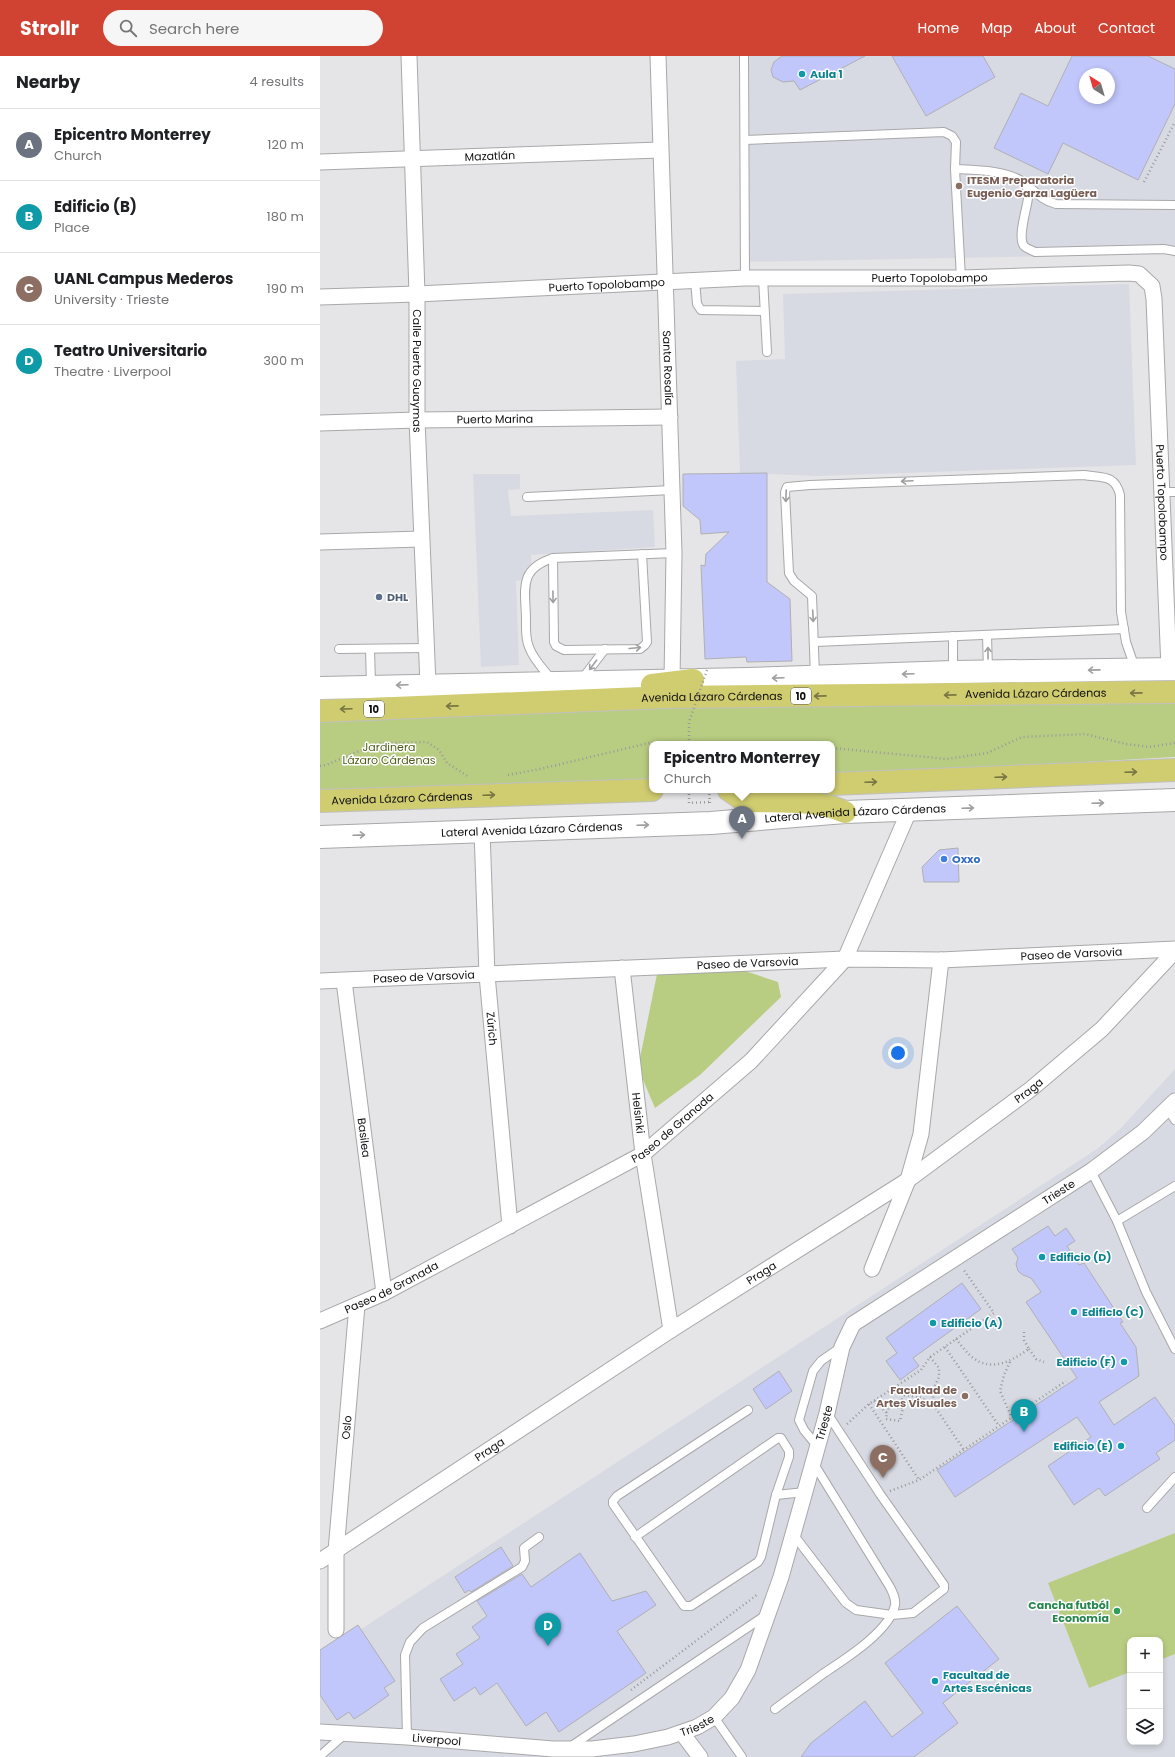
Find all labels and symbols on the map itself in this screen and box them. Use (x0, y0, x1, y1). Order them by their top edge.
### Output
place label: Aula 1 (810, 66, 843, 82)
north arrow (1079, 68, 1115, 104)
marker: Aula 1 (797, 69, 807, 79)
street label: Mazatlán (464, 147, 515, 165)
place label: ITESM Preparatoria Eugenio Garza Lagüera (967, 172, 1097, 201)
marker: ITESM Preparatoria Eugenio Garza Lagüera (954, 181, 964, 191)
street label: Puerto Topolobampo (871, 269, 988, 286)
street label: Puerto Topolobampo (548, 274, 665, 296)
street label: Calle Puerto Guaymas (409, 309, 426, 433)
street label: Santa Rosalía (659, 330, 677, 406)
street label: Puerto Marina (457, 411, 533, 428)
street label: Puerto Topolobampo (1152, 444, 1173, 561)
one-way arrow (901, 478, 914, 485)
one-way arrow (782, 489, 790, 502)
place label: DHL (387, 589, 409, 605)
one-way arrow (549, 590, 557, 603)
marker: DHL (374, 592, 384, 602)
one-way arrow (810, 609, 817, 622)
one-way arrow (628, 645, 641, 652)
one-way arrow (984, 647, 992, 660)
one-way arrow (588, 660, 597, 671)
one-way arrow (1088, 666, 1101, 674)
one-way arrow (902, 670, 915, 677)
one-way arrow (772, 675, 785, 682)
one-way arrow (396, 682, 409, 689)
street label: Avenida Lázaro Cárdenas (965, 685, 1107, 702)
street label: Avenida Lázaro Cárdenas (641, 688, 783, 706)
road number: 10 (791, 688, 811, 704)
one-way arrow (1130, 689, 1143, 697)
one-way arrow (944, 691, 957, 699)
one-way arrow (814, 692, 827, 700)
road number: 10 (364, 701, 384, 717)
one-way arrow (446, 703, 459, 710)
one-way arrow (340, 706, 353, 713)
park label: Jardinera Lázaro Cárdenas (342, 739, 436, 768)
one-way arrow (1124, 768, 1137, 776)
one-way arrow (994, 773, 1007, 781)
one-way arrow (864, 778, 877, 786)
street label: Avenida Lázaro Cárdenas (331, 788, 473, 809)
one-way arrow (482, 791, 495, 799)
one-way arrow (1091, 799, 1104, 807)
street label: Lateral Avenida Lázaro Cárdenas (764, 800, 947, 827)
one-way arrow (961, 805, 974, 812)
pin: A (729, 806, 755, 839)
street label: Lateral Avenida Lázaro Cárdenas (441, 818, 623, 841)
one-way arrow (636, 822, 649, 829)
one-way arrow (352, 831, 365, 839)
place label: Oxxo (952, 851, 981, 867)
marker: Oxxo (939, 854, 949, 864)
street label: Paseo de Varsovia (1020, 943, 1123, 964)
street label: Paseo de Varsovia (696, 953, 799, 973)
street label: Paseo de Varsovia (373, 967, 475, 987)
street label: Zúrich (482, 1011, 501, 1046)
your location (888, 1043, 908, 1063)
street label: Praga (1011, 1074, 1047, 1107)
street label: Paseo de Granada (628, 1089, 717, 1167)
street label: Helsinki (628, 1092, 649, 1135)
street label: Basilea (354, 1117, 375, 1158)
street label: Trieste (1039, 1175, 1078, 1208)
place label: Edificio (D) (1050, 1249, 1112, 1265)
marker: Edificio (D) (1037, 1252, 1047, 1262)
street label: Paseo de Granada (342, 1257, 441, 1317)
street label: Praga (743, 1257, 779, 1288)
place label: EdificIo (C) (1082, 1304, 1144, 1320)
marker: EdificIo (C) (1069, 1307, 1079, 1317)
place label: Edificio (A) (941, 1315, 1003, 1331)
marker: Edificio (A) (928, 1318, 938, 1328)
place label: Edificio (F) (1056, 1354, 1116, 1370)
marker: Edificio (F) (1119, 1357, 1129, 1367)
place label: Facultad de Artes Visuales (876, 1382, 957, 1411)
marker: Facultad de Artes Visuales (960, 1391, 970, 1401)
pin: B (1011, 1399, 1037, 1432)
street label: Trieste (812, 1404, 837, 1443)
street label: Oslo (338, 1415, 356, 1440)
street label: Praga (471, 1434, 508, 1465)
place label: Edificio (E) (1053, 1438, 1113, 1454)
marker: Edificio (E) (1116, 1441, 1126, 1451)
pin: C (870, 1445, 896, 1478)
place label: Cancha futból Economía (1028, 1597, 1109, 1626)
marker: Cancha futból Economía (1112, 1606, 1122, 1616)
pin: D (535, 1613, 561, 1646)
place label: Facultad de Artes Escénicas (943, 1667, 1032, 1696)
marker: Facultad de Artes Escénicas (930, 1676, 940, 1686)
street label: Trieste (678, 1710, 717, 1740)
street label: Liverpool (412, 1729, 462, 1749)

